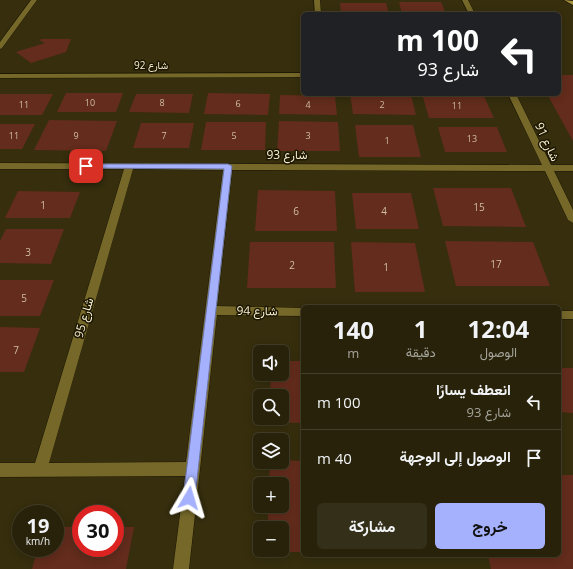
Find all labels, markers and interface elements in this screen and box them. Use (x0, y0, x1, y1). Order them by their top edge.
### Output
text: 100 m (396, 21, 479, 59)
icon: left (493, 28, 545, 80)
text: شارع 93 (418, 57, 479, 81)
street label: شارع 92 (134, 58, 168, 72)
house number: 10 (85, 96, 95, 109)
house number: 8 (159, 96, 165, 109)
house number: 6 (235, 97, 241, 110)
house number: 11 (19, 98, 29, 111)
house number: 4 (305, 98, 311, 111)
house number: 2 (379, 98, 385, 111)
house number: 11 (452, 99, 462, 112)
street label: شارع 91 (530, 120, 564, 164)
house number: 11 (9, 129, 19, 142)
house number: 9 (73, 129, 79, 142)
house number: 7 (161, 129, 167, 142)
house number: 5 (231, 129, 237, 142)
house number: 3 (305, 129, 311, 142)
house number: 13 (467, 132, 477, 145)
house number: 1 (384, 134, 390, 147)
street label: شارع 93 (267, 146, 308, 164)
pin (69, 149, 103, 183)
icon: arrive (75, 155, 97, 177)
house number: 1 (40, 198, 46, 212)
house number: 15 (473, 200, 485, 214)
house number: 6 (293, 204, 299, 218)
house number: 4 (381, 204, 387, 218)
house number: 3 (25, 245, 31, 259)
house number: 17 (490, 257, 502, 271)
house number: 2 (289, 258, 295, 272)
house number: 1 (383, 260, 389, 274)
house number: 5 (21, 291, 27, 305)
street label: شارع 95 (70, 296, 98, 340)
street label: شارع 94 (236, 302, 278, 320)
text: 1 (414, 312, 428, 345)
text: 12:04 (468, 312, 529, 345)
text: 140 (333, 313, 374, 346)
house number: 7 (13, 343, 19, 357)
text: دقيقة (406, 343, 436, 361)
text: الوصول (480, 343, 517, 361)
text: m (347, 344, 359, 362)
map controls (253, 345, 289, 557)
button: sound (253, 345, 289, 381)
text: انعطف يسارًا (436, 379, 511, 399)
button: search (253, 389, 289, 425)
icon: left (523, 391, 545, 413)
text: 100 m (317, 392, 361, 412)
text: شارع 93 (467, 403, 511, 421)
button: layers (253, 433, 289, 469)
text: الوصول إلى الوجهة (400, 446, 511, 466)
icon: arrive (523, 447, 545, 469)
text: 40 m (317, 448, 352, 468)
position arrow (168, 477, 210, 519)
button: + (253, 477, 289, 513)
button: مشاركة (317, 503, 427, 549)
button: خروج (435, 503, 545, 549)
speed limit sign: 30 (72, 505, 124, 557)
text: 19 (27, 512, 49, 539)
button: − (253, 521, 289, 557)
text: km/h (26, 534, 50, 548)

